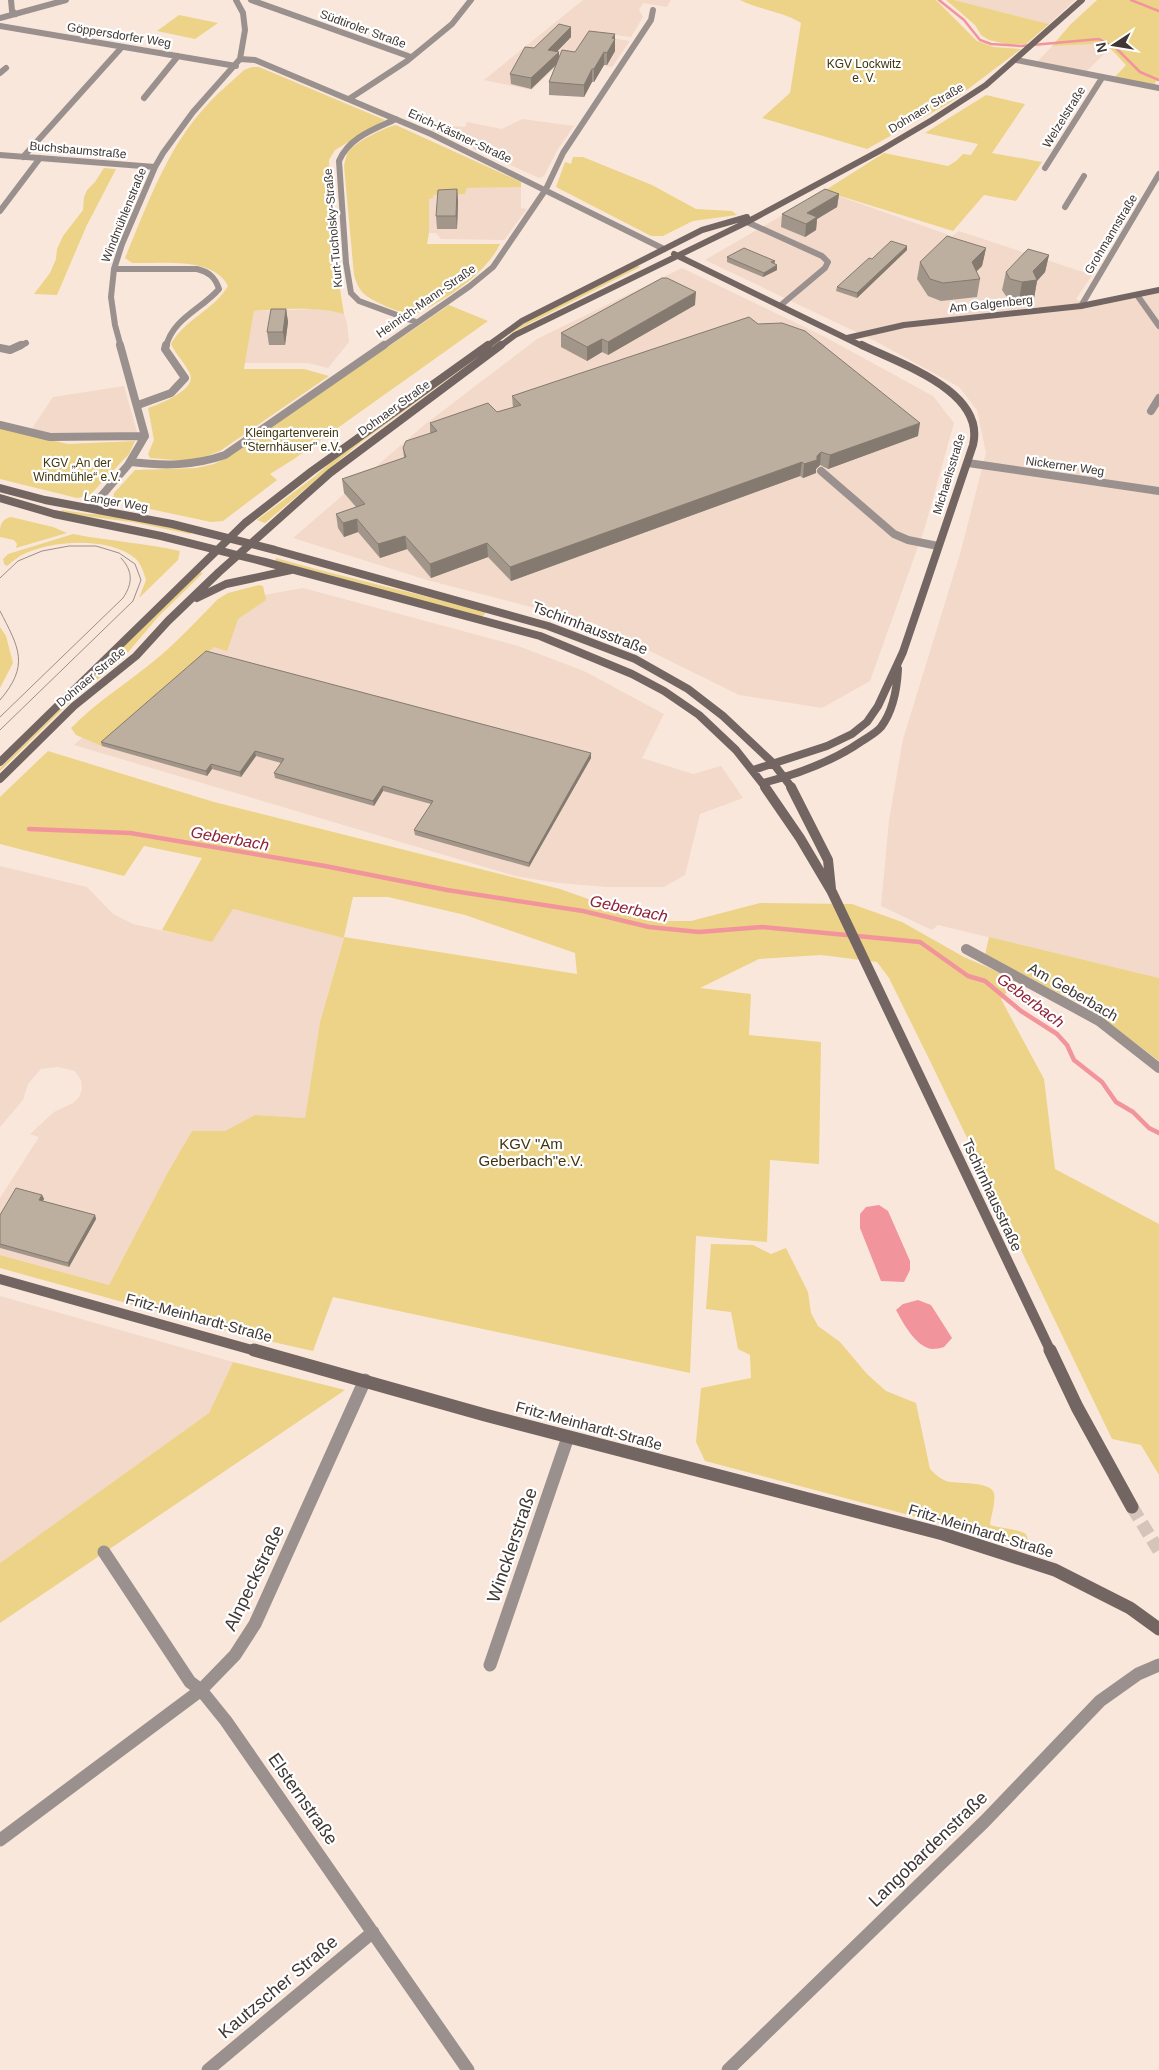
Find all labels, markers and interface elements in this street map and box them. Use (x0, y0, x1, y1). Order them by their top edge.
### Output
street label: Südtiroler Straße (318, 7, 408, 51)
street label: Göppersdorfer Weg (66, 20, 172, 50)
north arrow (1089, 20, 1139, 70)
text: N (1092, 41, 1110, 54)
park label: KGV Lockwitz e. V. (827, 57, 901, 85)
street label: Dohnaer Straße (886, 80, 966, 136)
street label: Welzelstraße (1040, 83, 1089, 150)
street label: Erich-Kästner-Straße (406, 106, 514, 166)
street label: Buchsbaumstraße (29, 139, 127, 161)
street label: Windmühlenstraße (99, 165, 149, 264)
street label: Kurt-Tucholsky-Straße (321, 168, 345, 288)
street label: Grohmannstraße (1082, 191, 1141, 276)
street label: Heinrich-Mann-Straße (374, 261, 479, 341)
street label: Am Galgenberg (948, 293, 1034, 315)
street label: Dohnaer Straße (355, 377, 433, 439)
park label: Kleingartenverein "Sternhäuser" e.V. (243, 426, 341, 454)
street label: Michaelisstraße (930, 431, 968, 516)
street label: Nickerner Weg (1025, 454, 1105, 478)
park label: KGV „An der Windmühle“ e.V. (33, 456, 121, 484)
street label: Langer Weg (83, 489, 149, 515)
street label: Tschirnhausstraße (530, 598, 650, 657)
street label: Dohnaer Straße (54, 644, 128, 710)
water label: Geberbach (189, 823, 270, 854)
water label: Geberbach (588, 892, 669, 925)
street label: Am Geberbach (1025, 959, 1121, 1025)
water label: Geberbach (994, 969, 1068, 1031)
park label: KGV "Am Geberbach"e.V. (479, 1135, 583, 1169)
street label: Tschirnhausstraße (959, 1136, 1026, 1254)
street label: Fritz-Meinhardt-Straße (124, 1290, 274, 1345)
street label: Fritz-Meinhardt-Straße (514, 1398, 664, 1453)
street label: Wincklerstraße (483, 1485, 541, 1605)
street label: Fritz-Meinhardt-Straße (907, 1500, 1056, 1561)
street label: Alnpeckstraße (220, 1522, 288, 1634)
street label: Elsternstraße (264, 1749, 342, 1849)
street label: Langobardenstraße (865, 1787, 991, 1911)
street label: Kautzscher Straße (214, 1931, 342, 2043)

